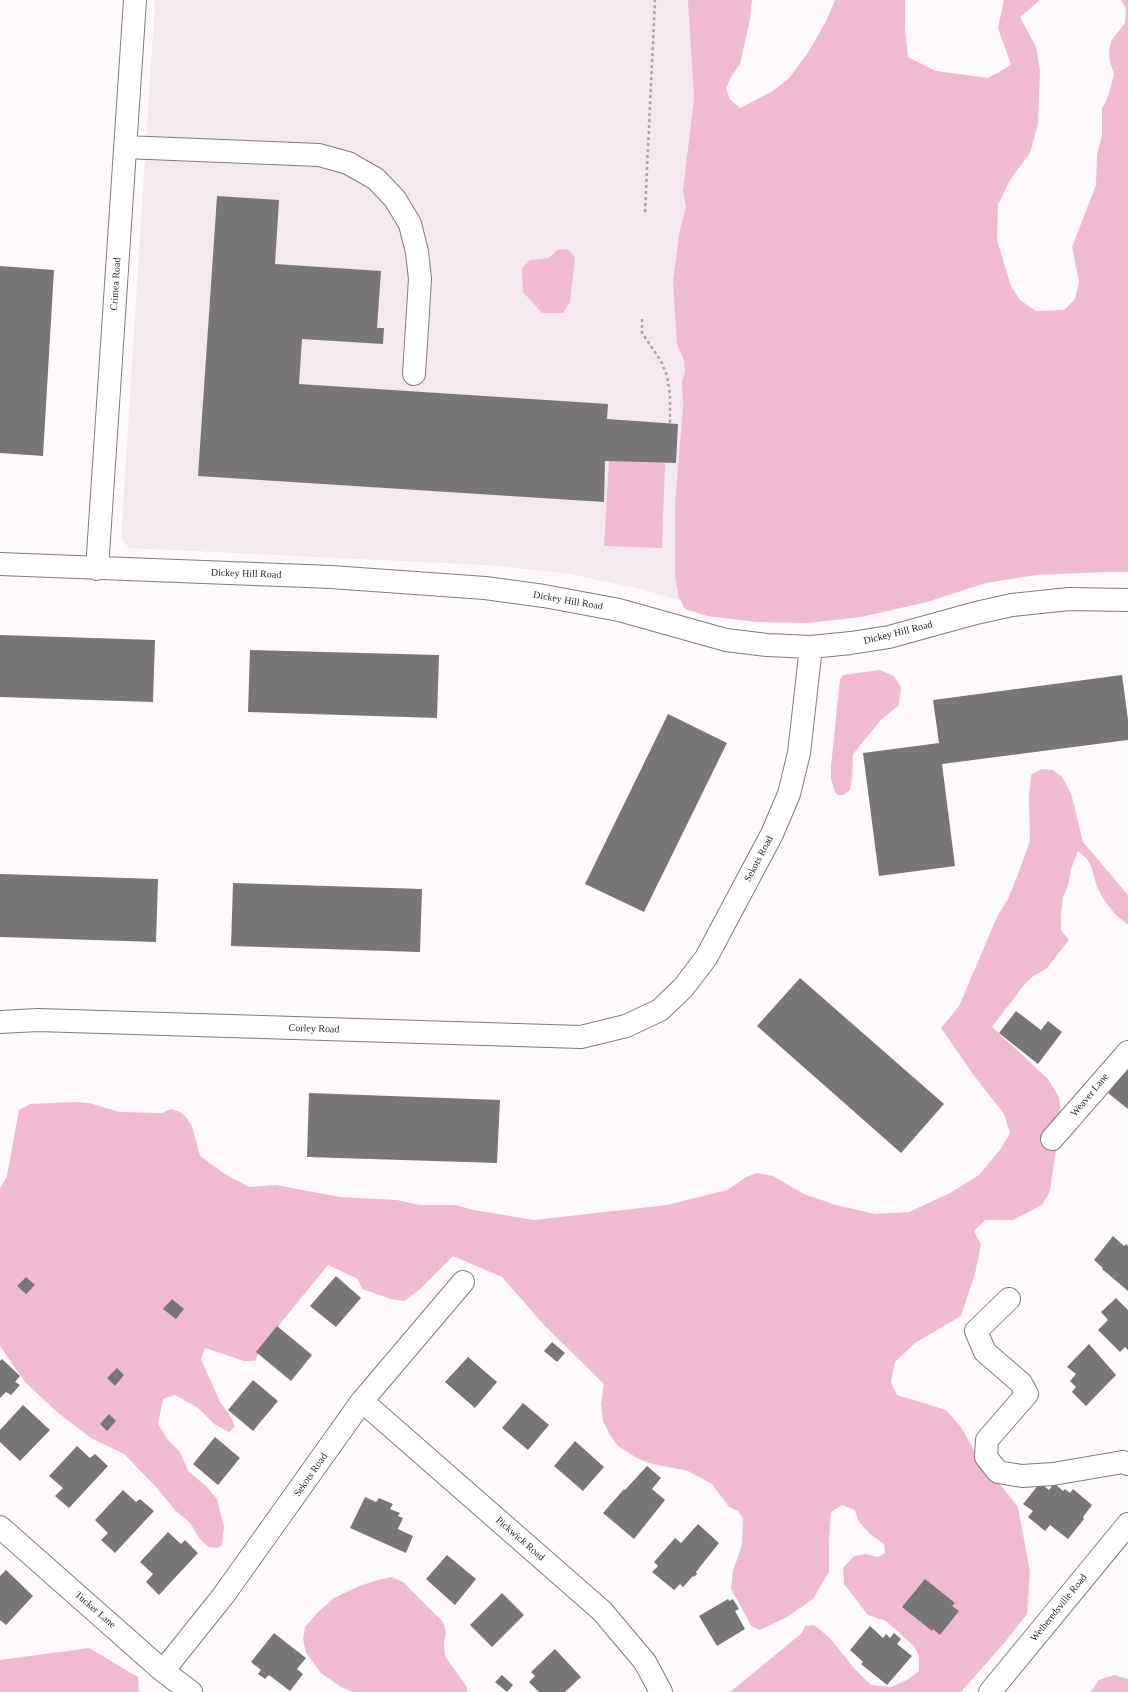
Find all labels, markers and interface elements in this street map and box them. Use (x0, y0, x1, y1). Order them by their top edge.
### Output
street label: Crimea Road (108, 257, 124, 311)
street label: Dickey Hill Road (211, 567, 281, 581)
street label: Dickey Hill Road (532, 589, 604, 613)
street label: Dickey Hill Road (862, 619, 934, 647)
street label: Sekots Road (742, 834, 776, 884)
street label: Corley Road (288, 1022, 340, 1036)
street label: Weaver Lane (1068, 1071, 1112, 1119)
street label: Sekots Road (292, 1451, 330, 1499)
street label: Pickwick Road (493, 1515, 547, 1563)
street label: Wetheredsville Road (1028, 1572, 1090, 1644)
street label: Tucker Lane (72, 1589, 118, 1631)

